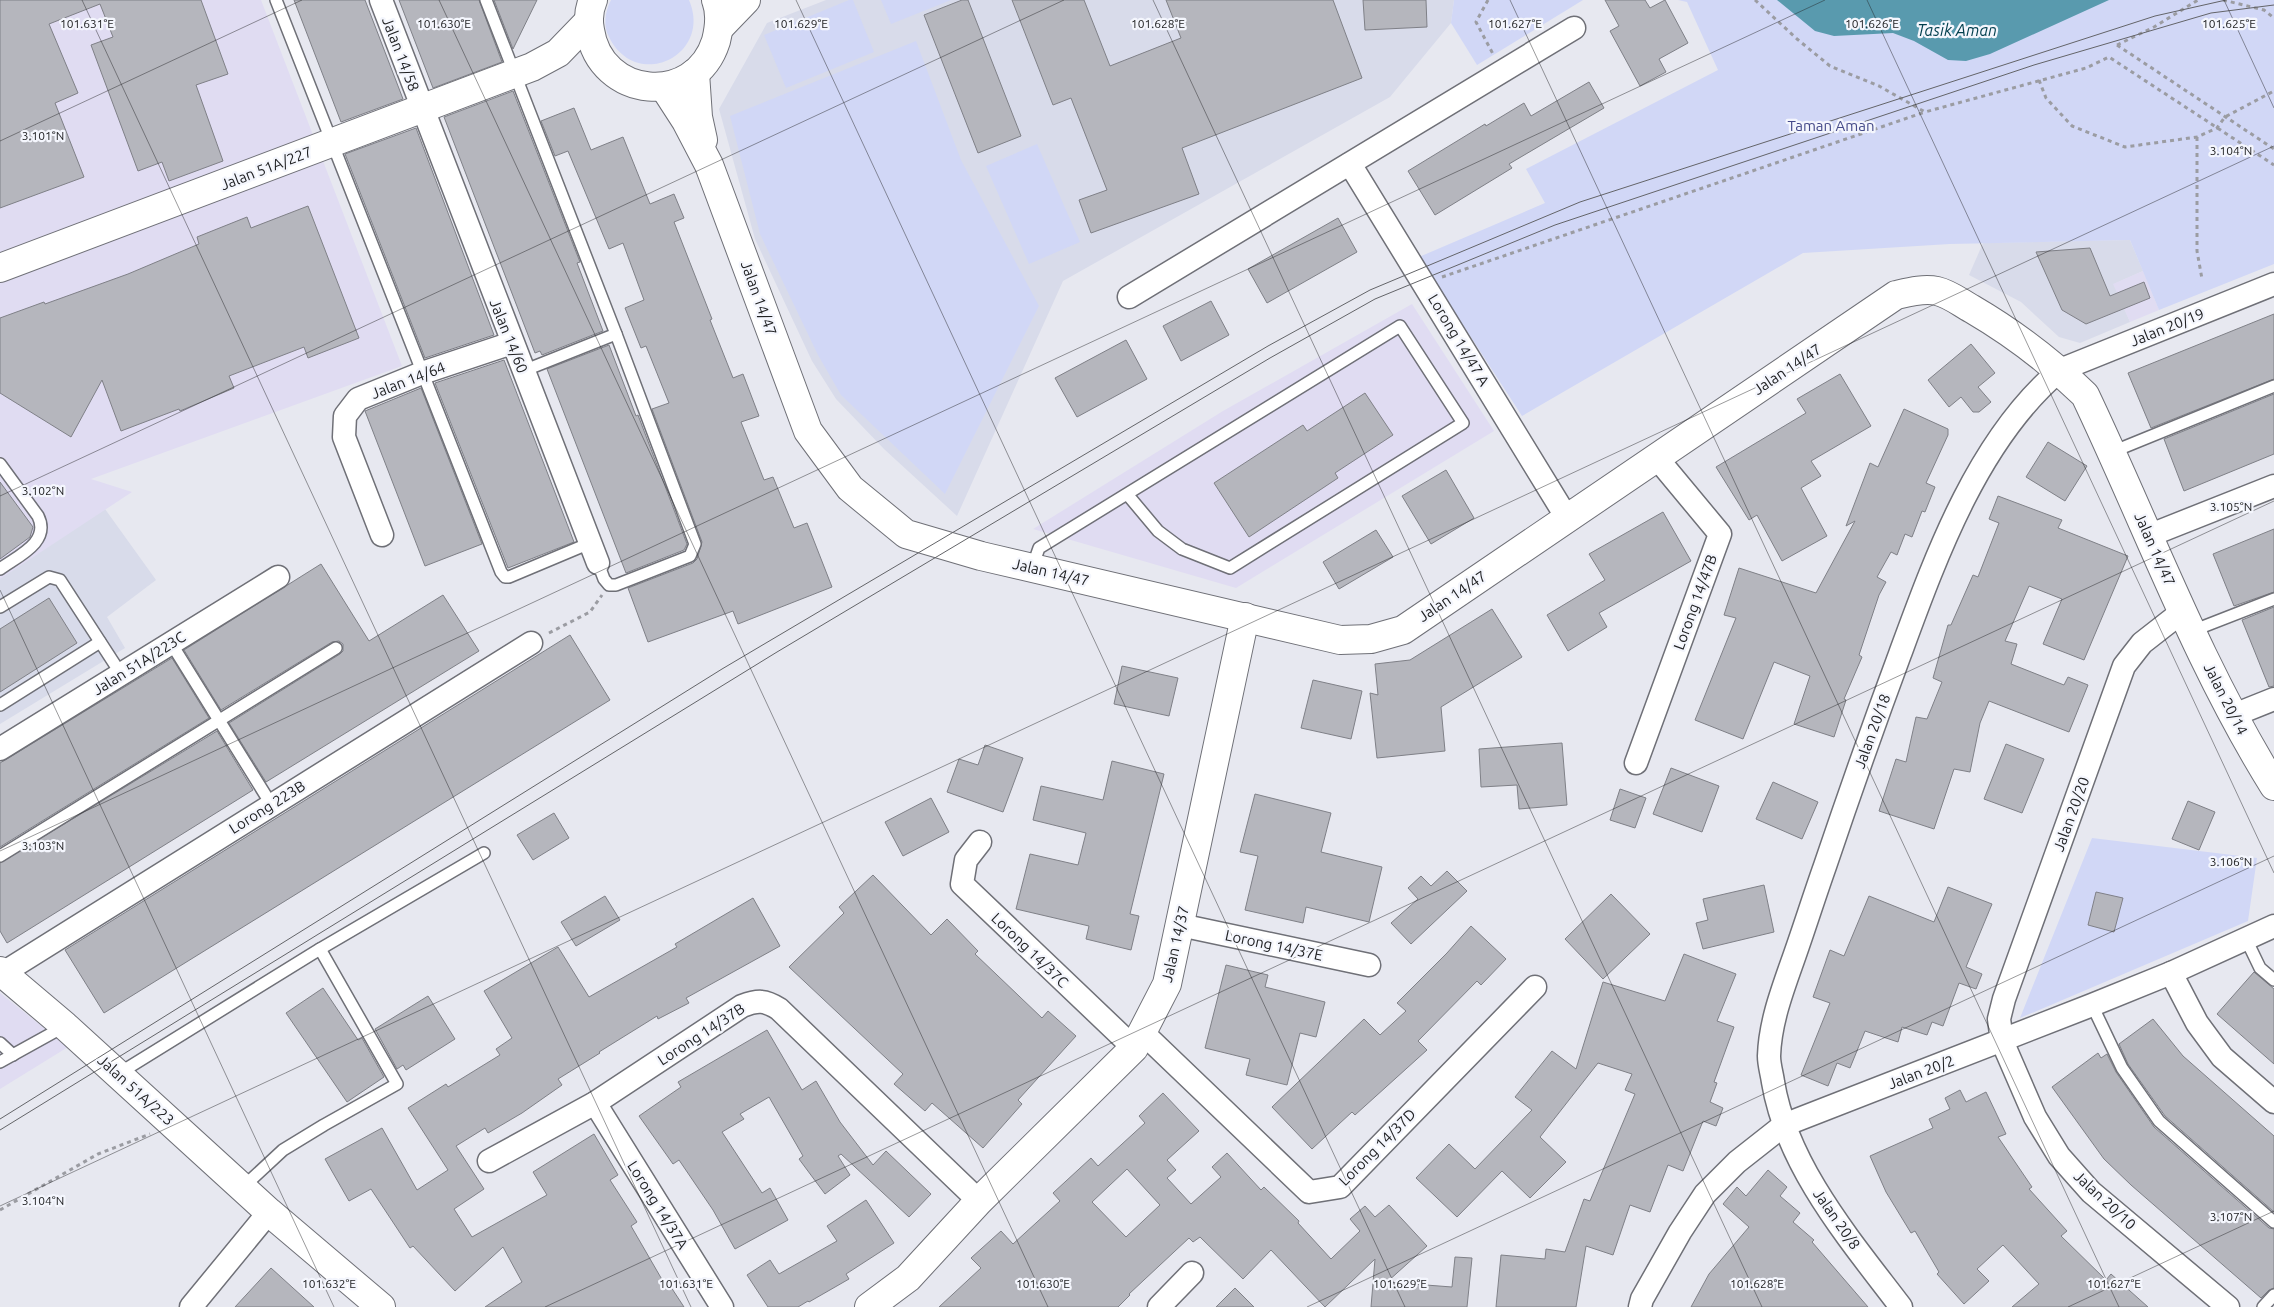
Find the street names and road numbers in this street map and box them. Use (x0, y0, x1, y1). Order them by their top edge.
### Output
street label: Jalan 14/58 (379, 14, 423, 94)
street label: Jalan 51A/227 (218, 143, 314, 193)
street label: Jalan 14/47 (738, 258, 780, 338)
street label: Lorong 14/47 A (1425, 291, 1493, 389)
street label: Jalan 14/60 (486, 297, 532, 375)
street label: Jalan 20/19 (2128, 304, 2206, 350)
street label: Jalan 14/47 (1750, 340, 1824, 398)
street label: Jalan 14/64 (368, 358, 448, 402)
street label: Jalan 14/47 (2131, 510, 2179, 588)
street label: Lorong 14/47B (1670, 552, 1720, 652)
street label: Jalan 14/47 (1011, 555, 1091, 589)
street label: Jalan 14/47 (1415, 567, 1489, 625)
street label: Jalan 51A/223C (90, 628, 188, 698)
street label: Jalan 20/14 (2201, 660, 2251, 738)
street label: Jalan 20/18 (1851, 691, 1893, 771)
street label: Jalan 20/20 (2050, 774, 2092, 854)
street label: Lorong 223B (226, 777, 308, 837)
street label: Jalan 14/37 (1158, 904, 1192, 984)
street label: Lorong 14/37C (988, 909, 1072, 991)
street label: Lorong 14/37E (1224, 926, 1324, 964)
street label: Lorong 14/37B (654, 1000, 748, 1068)
street label: Jalan 51A/223 (94, 1051, 178, 1129)
street label: Jalan 20/2 (1885, 1052, 1957, 1092)
street label: Lorong 14/37D (1335, 1105, 1419, 1189)
street label: Lorong 14/37A (624, 1158, 692, 1252)
street label: Jalan 20/10 (2071, 1167, 2139, 1233)
street label: Jalan 20/8 (1810, 1186, 1864, 1252)

